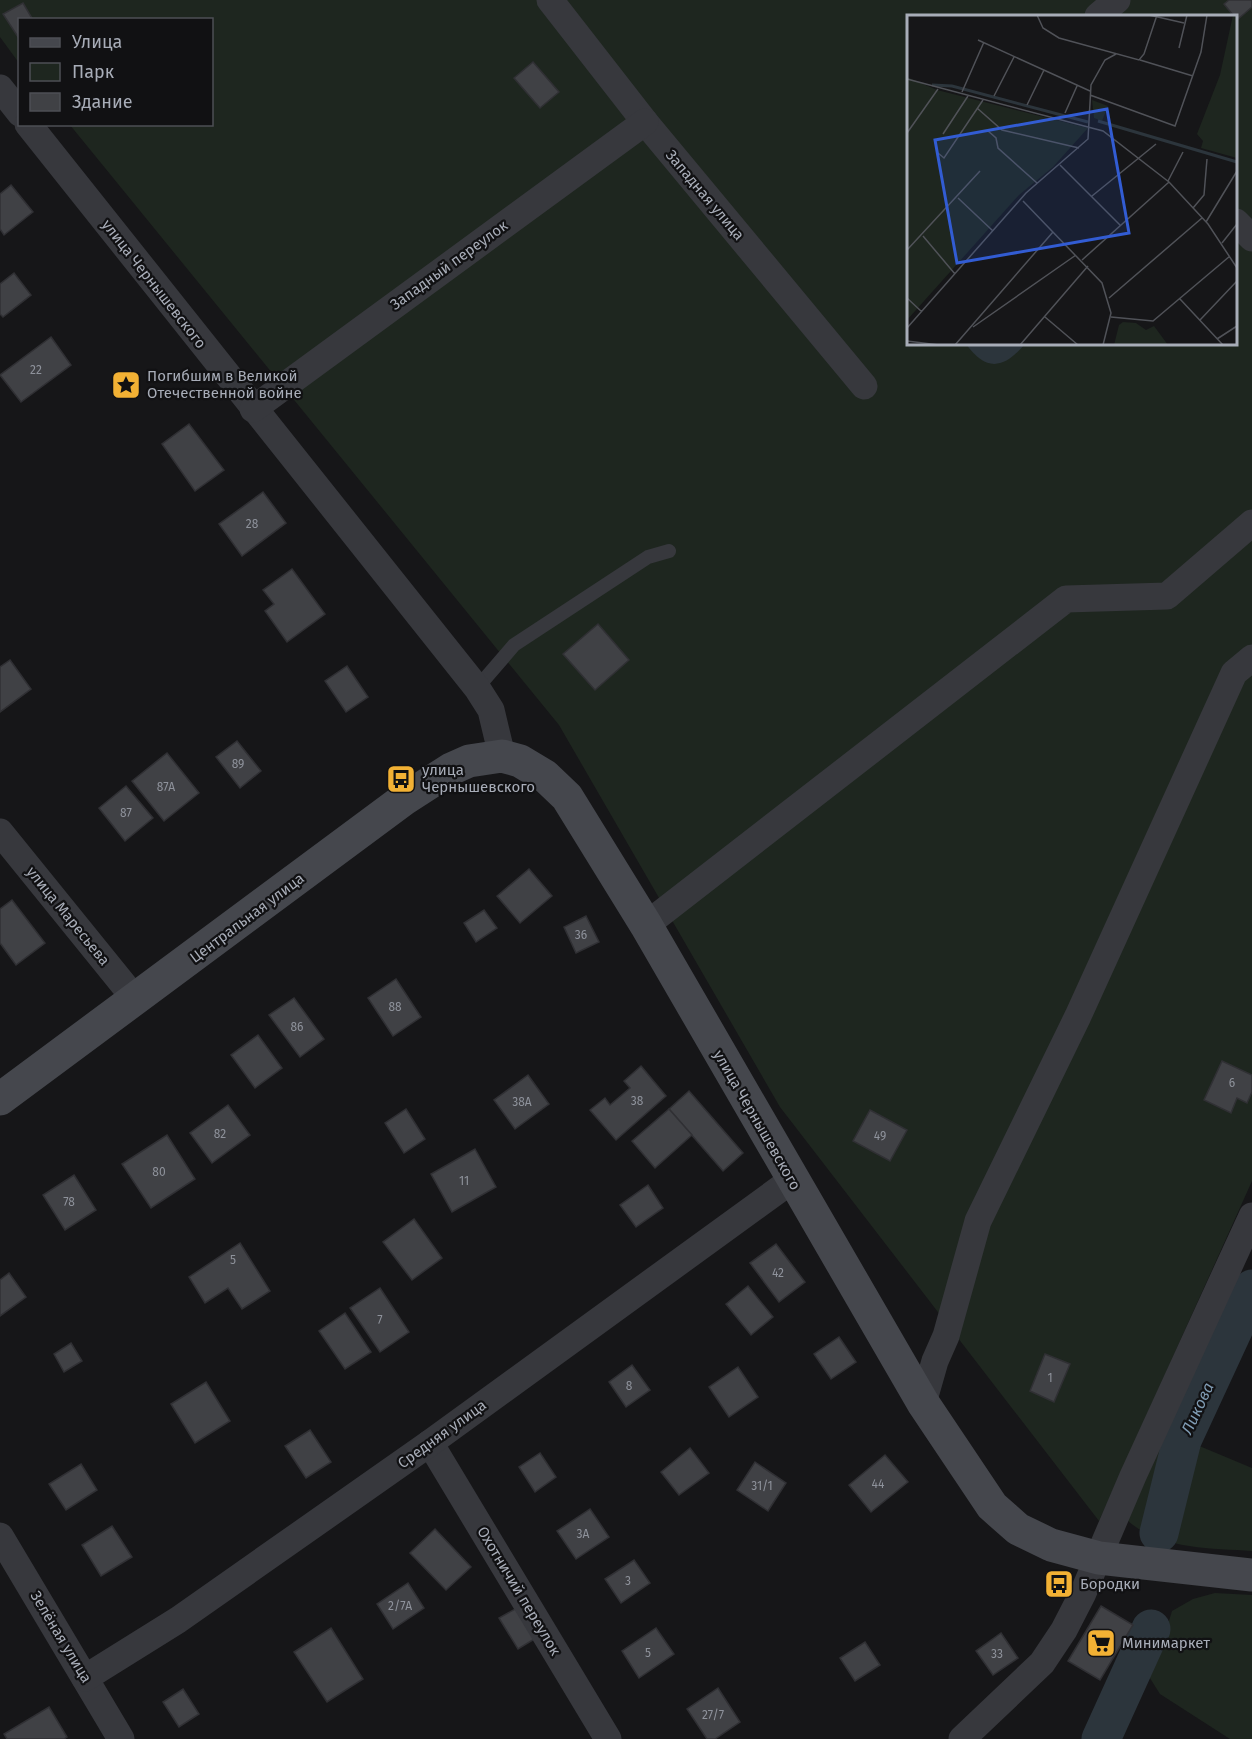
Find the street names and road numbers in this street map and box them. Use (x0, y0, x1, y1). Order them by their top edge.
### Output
street label: Западная улица (662, 146, 748, 244)
street label: улица Чернышевского (98, 216, 210, 352)
street label: Западный переулок (387, 216, 511, 314)
street label: улица Маресьева (23, 863, 113, 969)
street label: Центральная улица (186, 869, 308, 967)
street label: улица Чернышевского (709, 1047, 805, 1193)
street label: Средняя улица (394, 1396, 490, 1472)
street label: Охотничий переулок (473, 1523, 565, 1659)
street label: Зелёная улица (27, 1588, 95, 1686)

